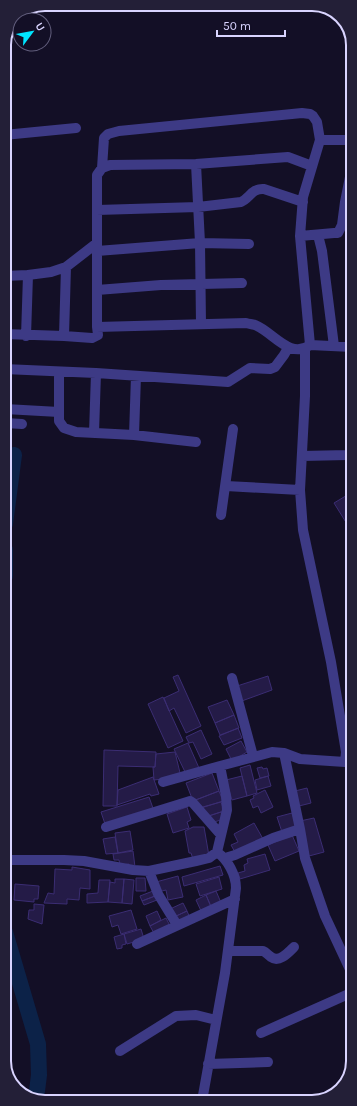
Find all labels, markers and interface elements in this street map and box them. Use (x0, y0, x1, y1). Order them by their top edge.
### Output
north arrow (12, 12, 52, 52)
scale bar (217, 12, 285, 38)
text: 50 m (223, 19, 251, 33)
text: U (33, 20, 48, 34)

